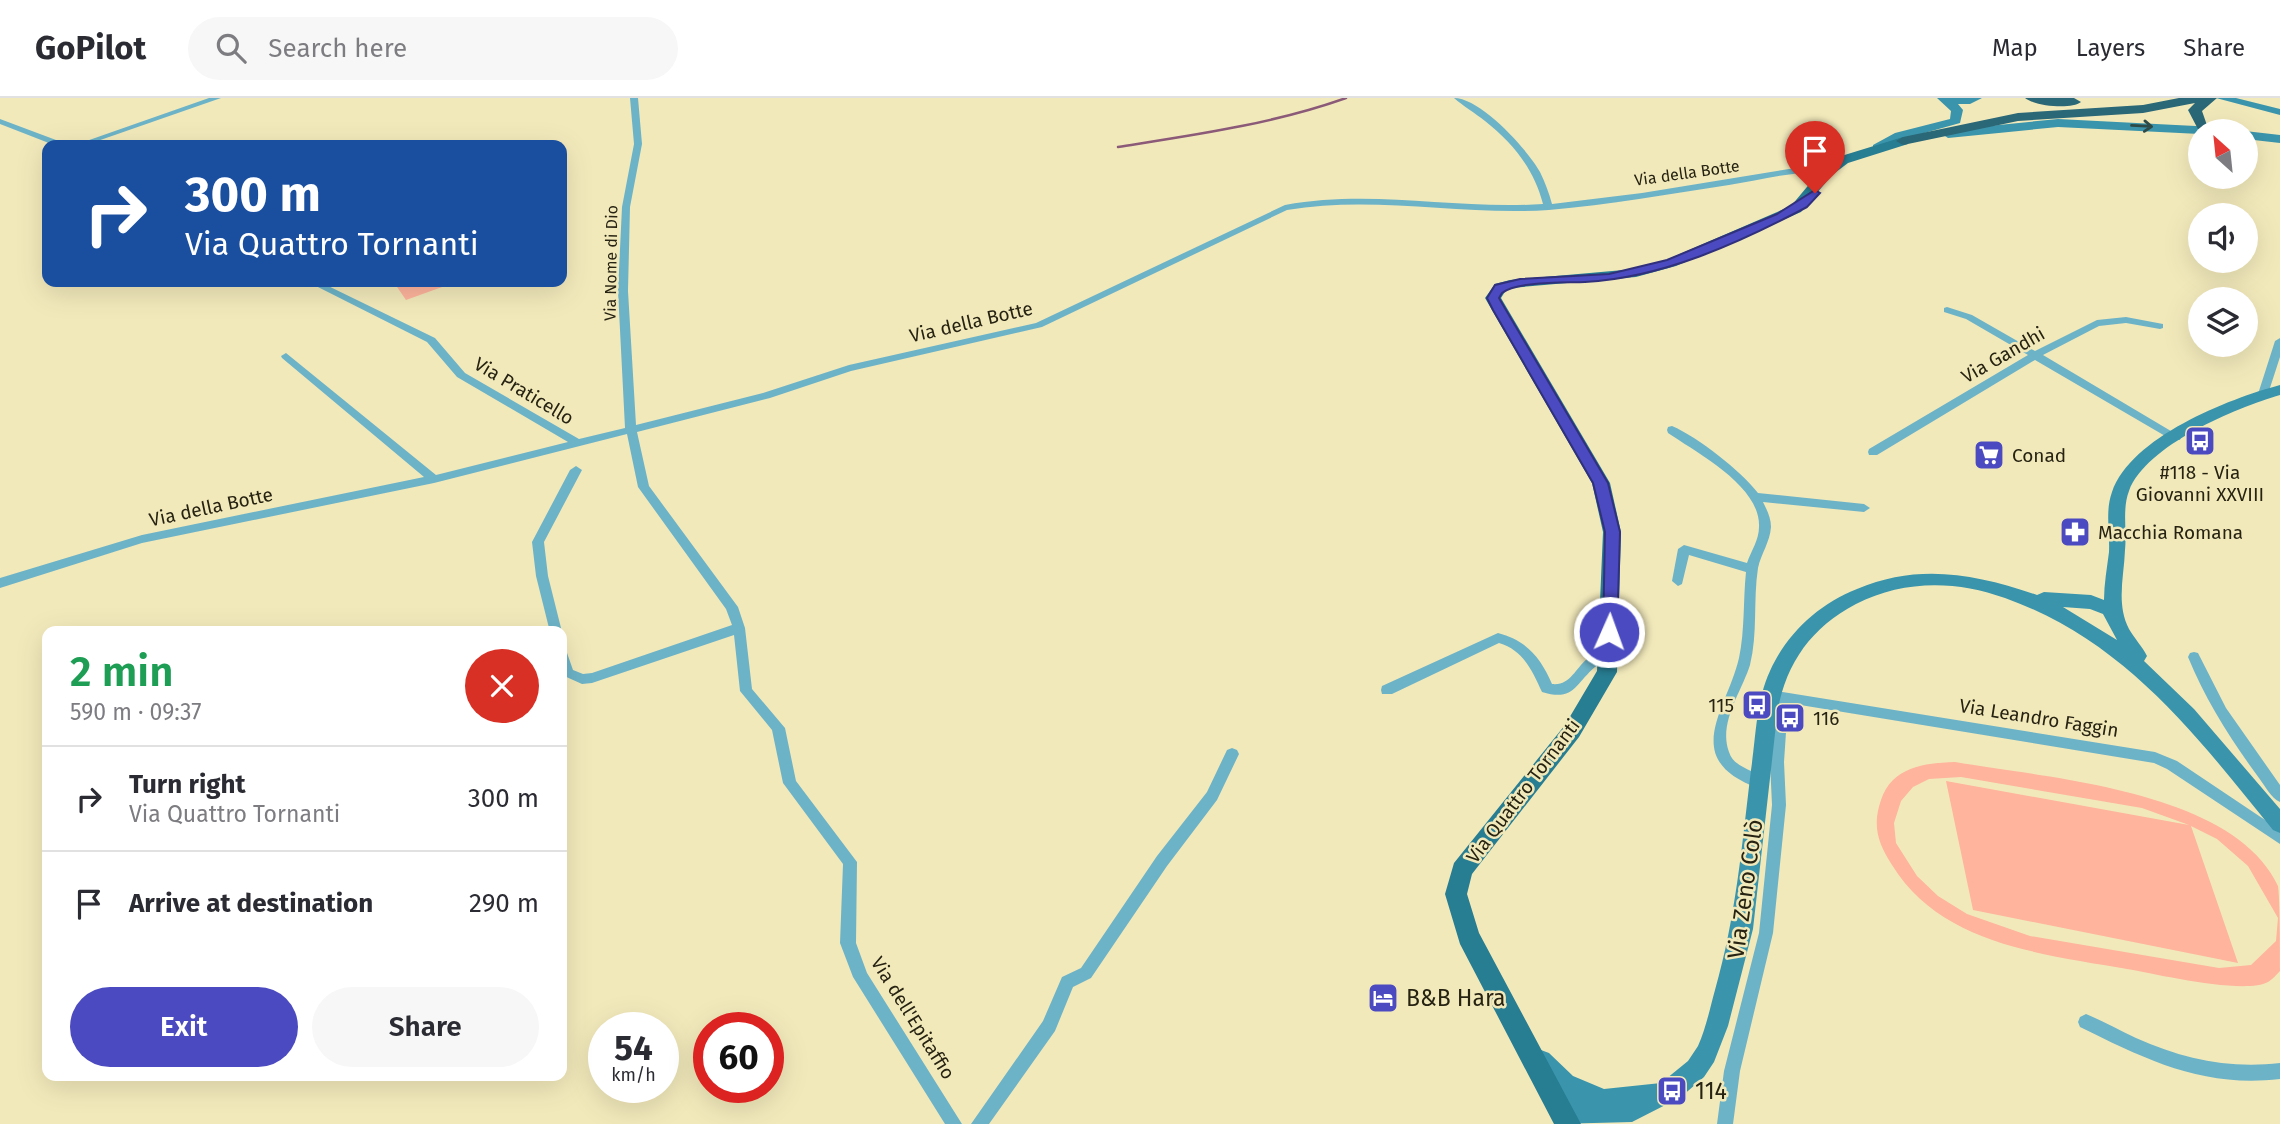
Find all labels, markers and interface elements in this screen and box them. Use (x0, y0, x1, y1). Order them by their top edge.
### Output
search box (188, 17, 678, 80)
text: GoPilot (35, 28, 146, 68)
icon: search (212, 29, 250, 67)
text: Search here (268, 33, 407, 64)
text: Map (1992, 34, 2038, 62)
text: Layers (2076, 34, 2145, 62)
text: Share (2183, 34, 2245, 62)
one-way arrow (2130, 119, 2153, 132)
north arrow (2188, 119, 2258, 189)
map controls (2188, 119, 2258, 357)
pin (1785, 121, 1845, 193)
icon: arrive (1796, 132, 1834, 170)
street label: Via della Botte (1633, 156, 1741, 190)
text: 300 m (185, 165, 321, 224)
icon: right (70, 168, 161, 259)
button: sound (2188, 203, 2258, 273)
street label: Via Nome di Dio (600, 205, 622, 321)
text: Via Quattro Tornanti (185, 225, 479, 263)
button: layers (2188, 287, 2258, 357)
street label: Via della Botte (907, 297, 1035, 347)
street label: Via Gandhi (1957, 322, 2049, 388)
street label: Via Praticello (470, 352, 578, 430)
bus stop icon: #118 - Via Giovanni XXVIII (2183, 424, 2217, 458)
supermarket icon: Conad (1972, 438, 2006, 472)
place label: Conad (2012, 444, 2066, 467)
place label: #118 - Via Giovanni XXVIII (2136, 461, 2264, 506)
street label: Via della Botte (147, 483, 275, 531)
pharmacy icon: Macchia Romana (2058, 515, 2092, 549)
place label: Macchia Romana (2098, 521, 2243, 544)
position arrow (1572, 595, 1646, 669)
text: 2 min (70, 647, 174, 697)
button: close (465, 649, 539, 723)
bus stop icon: 115 (1740, 688, 1774, 722)
place label: 115 (1708, 694, 1734, 717)
street label: Via Leandro Faggin (1958, 694, 2120, 742)
text: 590 m · 09:37 (70, 698, 202, 726)
bus stop icon: 116 (1773, 701, 1807, 735)
place label: 116 (1813, 707, 1839, 730)
street label: Via Quattro Tornanti (1461, 714, 1585, 868)
text: Turn right (129, 769, 246, 800)
icon: right (70, 780, 108, 818)
text: 300 m (468, 783, 539, 814)
text: Via Quattro Tornanti (129, 800, 340, 828)
street label: Via Zeno Colò (1721, 817, 1769, 961)
icon: arrive (70, 885, 108, 923)
text: Arrive at destination (129, 888, 373, 919)
text: 290 m (469, 888, 539, 919)
street label: Via dell'Epitaffio (866, 953, 960, 1083)
hotel icon: B&B Hara (1366, 981, 1400, 1015)
place label: B&B Hara (1406, 984, 1506, 1012)
button: Exit (70, 987, 298, 1067)
button: Share (312, 987, 539, 1067)
speed limit sign: 60 (693, 1012, 784, 1103)
text: 54 (614, 1027, 653, 1069)
text: km/h (611, 1064, 656, 1086)
bus stop icon: 114 (1655, 1074, 1689, 1108)
place label: 114 (1695, 1077, 1727, 1105)

